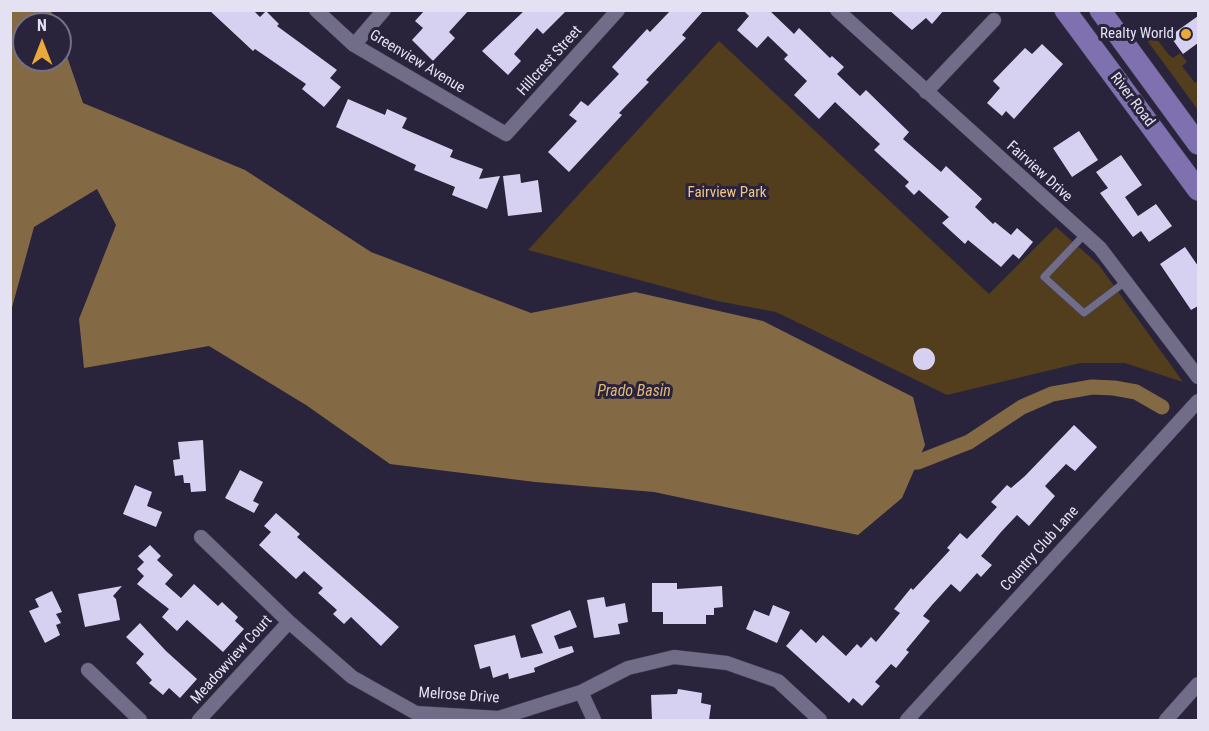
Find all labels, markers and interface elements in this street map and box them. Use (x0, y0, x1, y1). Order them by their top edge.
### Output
north arrow (12, 12, 72, 72)
text: N (37, 16, 47, 35)
street label: Hillcrest Street (514, 22, 586, 100)
place label: Realty World (1100, 25, 1174, 43)
street label: Greenview Avenue (366, 27, 468, 97)
marker: Realty World (1179, 27, 1193, 41)
street label: River Road (1106, 69, 1158, 131)
street label: Fairview Drive (1002, 138, 1076, 206)
park label: Fairview Park (687, 184, 767, 202)
water label: Prado Basin (597, 382, 671, 402)
street label: Country Club Lane (997, 503, 1083, 595)
street label: Meadowview Court (188, 612, 276, 708)
street label: Melrose Drive (418, 684, 500, 708)

